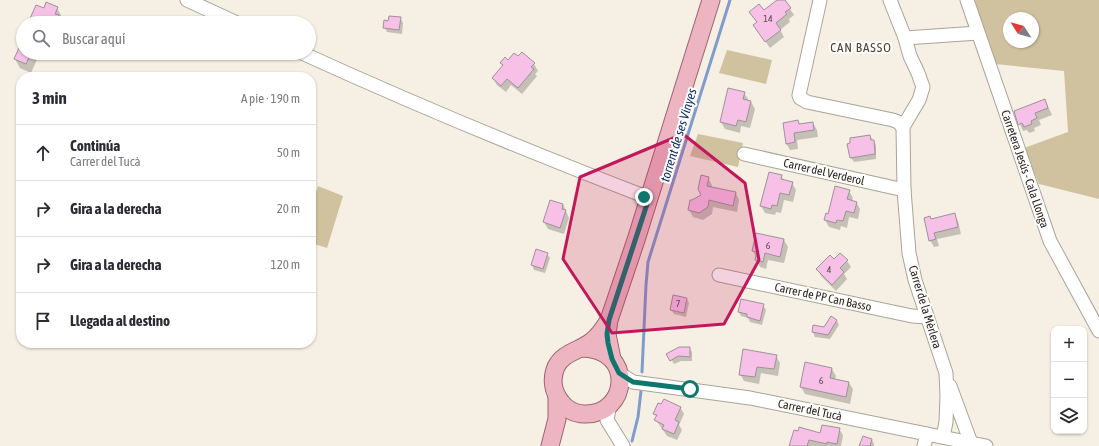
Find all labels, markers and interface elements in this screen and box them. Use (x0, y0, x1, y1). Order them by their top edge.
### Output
north arrow (1003, 12, 1039, 48)
house number: 14 (763, 13, 773, 24)
search box (16, 16, 316, 60)
icon: search (30, 27, 52, 49)
text: Buscar aquí (62, 30, 125, 47)
district label: CAN BASSO (830, 40, 892, 55)
water label: torrent de ses Vinyes (657, 86, 700, 184)
text: 3 min (32, 88, 67, 108)
text: A pie · 190 m (241, 91, 300, 106)
street label: Carretera Jesús - Cala Llonga (998, 108, 1052, 230)
text: Continúa (70, 137, 120, 154)
icon: ahead (32, 142, 54, 164)
text: 50 m (277, 145, 300, 160)
text: Carrer del Tucà (70, 154, 141, 169)
street label: Carrer del Verderol (782, 156, 867, 188)
route end (635, 188, 653, 206)
icon: right (32, 198, 54, 220)
text: Gira a la derecha (70, 200, 161, 217)
text: 20 m (277, 201, 300, 216)
house number: 6 (766, 240, 771, 251)
icon: right (32, 254, 54, 276)
text: Gira a la derecha (70, 256, 161, 273)
text: 120 m (271, 257, 300, 272)
house number: 4 (827, 264, 832, 275)
street label: Carrer de la Mèrlera (906, 264, 944, 350)
street label: Carrer de PP Can Basso (773, 280, 873, 314)
house number: 7 (676, 298, 681, 309)
icon: arrive (32, 310, 54, 332)
text: Llegada al destino (70, 312, 170, 329)
map controls (1051, 326, 1087, 434)
button: + (1051, 326, 1087, 362)
button: − (1051, 362, 1087, 398)
house number: 6 (819, 375, 824, 386)
route start (681, 380, 699, 398)
street label: Carrer del Tucà (777, 396, 843, 424)
button: layers (1051, 398, 1087, 434)

